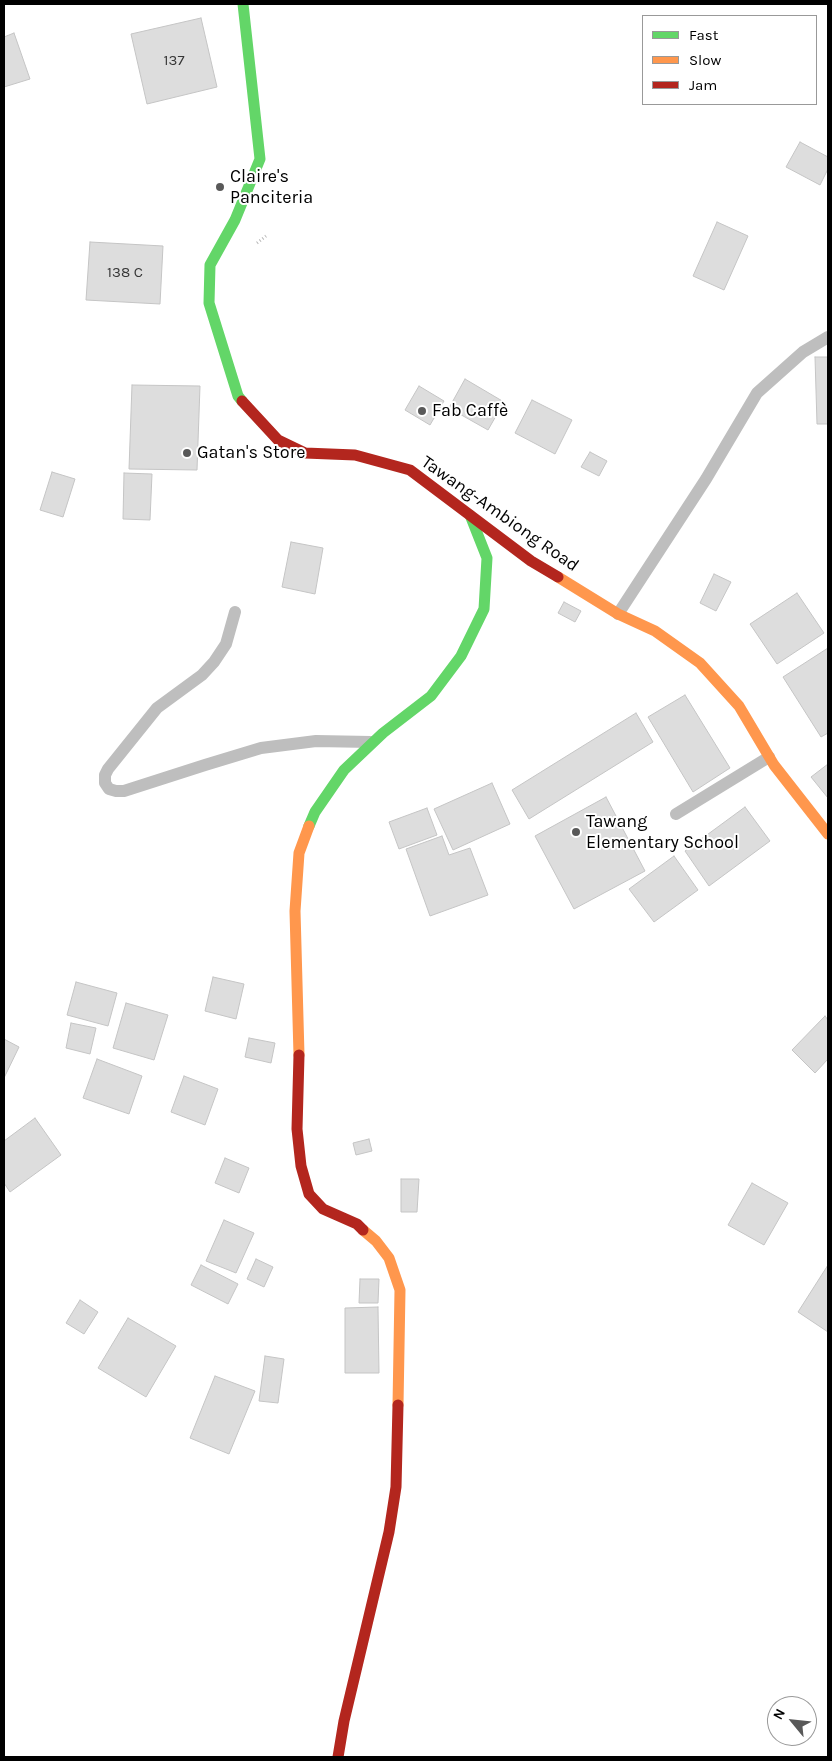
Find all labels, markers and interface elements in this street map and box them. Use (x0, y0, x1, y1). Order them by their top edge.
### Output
legend (642, 15, 817, 105)
text: Fast (689, 26, 718, 44)
text: Slow (689, 51, 721, 69)
house number: 137 (164, 52, 184, 70)
text: Jam (689, 76, 717, 94)
place label: Claire's Panciteria (230, 166, 313, 208)
marker: Claire's Panciteria (214, 181, 226, 193)
house number: 138 C (107, 264, 143, 282)
place label: Fab Caffè (432, 400, 508, 422)
marker: Fab Caffè (416, 405, 428, 417)
place label: Gatan's Store (197, 442, 305, 464)
marker: Gatan's Store (181, 447, 193, 459)
street label: Tawang-Ambiong Road (417, 451, 583, 577)
place label: Tawang Elementary School (586, 811, 739, 854)
marker: Tawang Elementary School (570, 826, 582, 838)
north arrow (767, 1696, 817, 1746)
text: N (769, 1706, 789, 1723)

